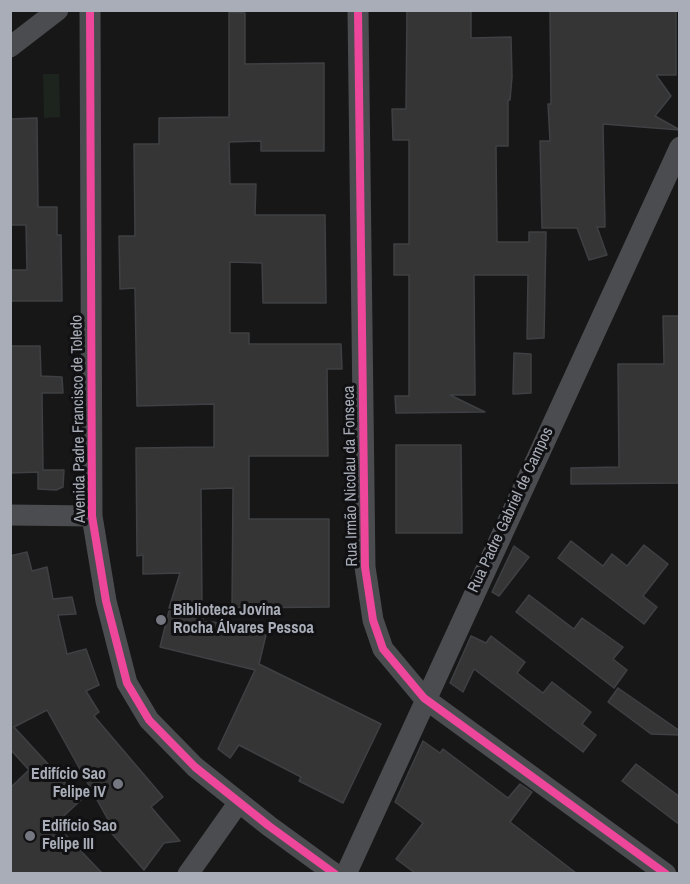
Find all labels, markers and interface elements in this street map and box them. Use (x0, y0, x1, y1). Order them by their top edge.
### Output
street label: Avenida Padre Francisco de Toledo (68, 315, 90, 523)
street label: Rua Irmão Nicolau da Fonseca (340, 385, 362, 567)
street label: Rua Padre Gabriel de Campos (464, 424, 558, 596)
place label: Biblioteca Jovina Rocha Álvares Pessoa (173, 601, 314, 639)
marker: Biblioteca Jovina Rocha Álvares Pessoa (154, 613, 168, 627)
place label: Edifício Sao Felipe IV (31, 765, 106, 803)
marker: Edifício Sao Felipe IV (111, 777, 125, 791)
place label: Edifício Sao Felipe III (42, 817, 117, 855)
marker: Edifício Sao Felipe III (23, 829, 37, 843)

